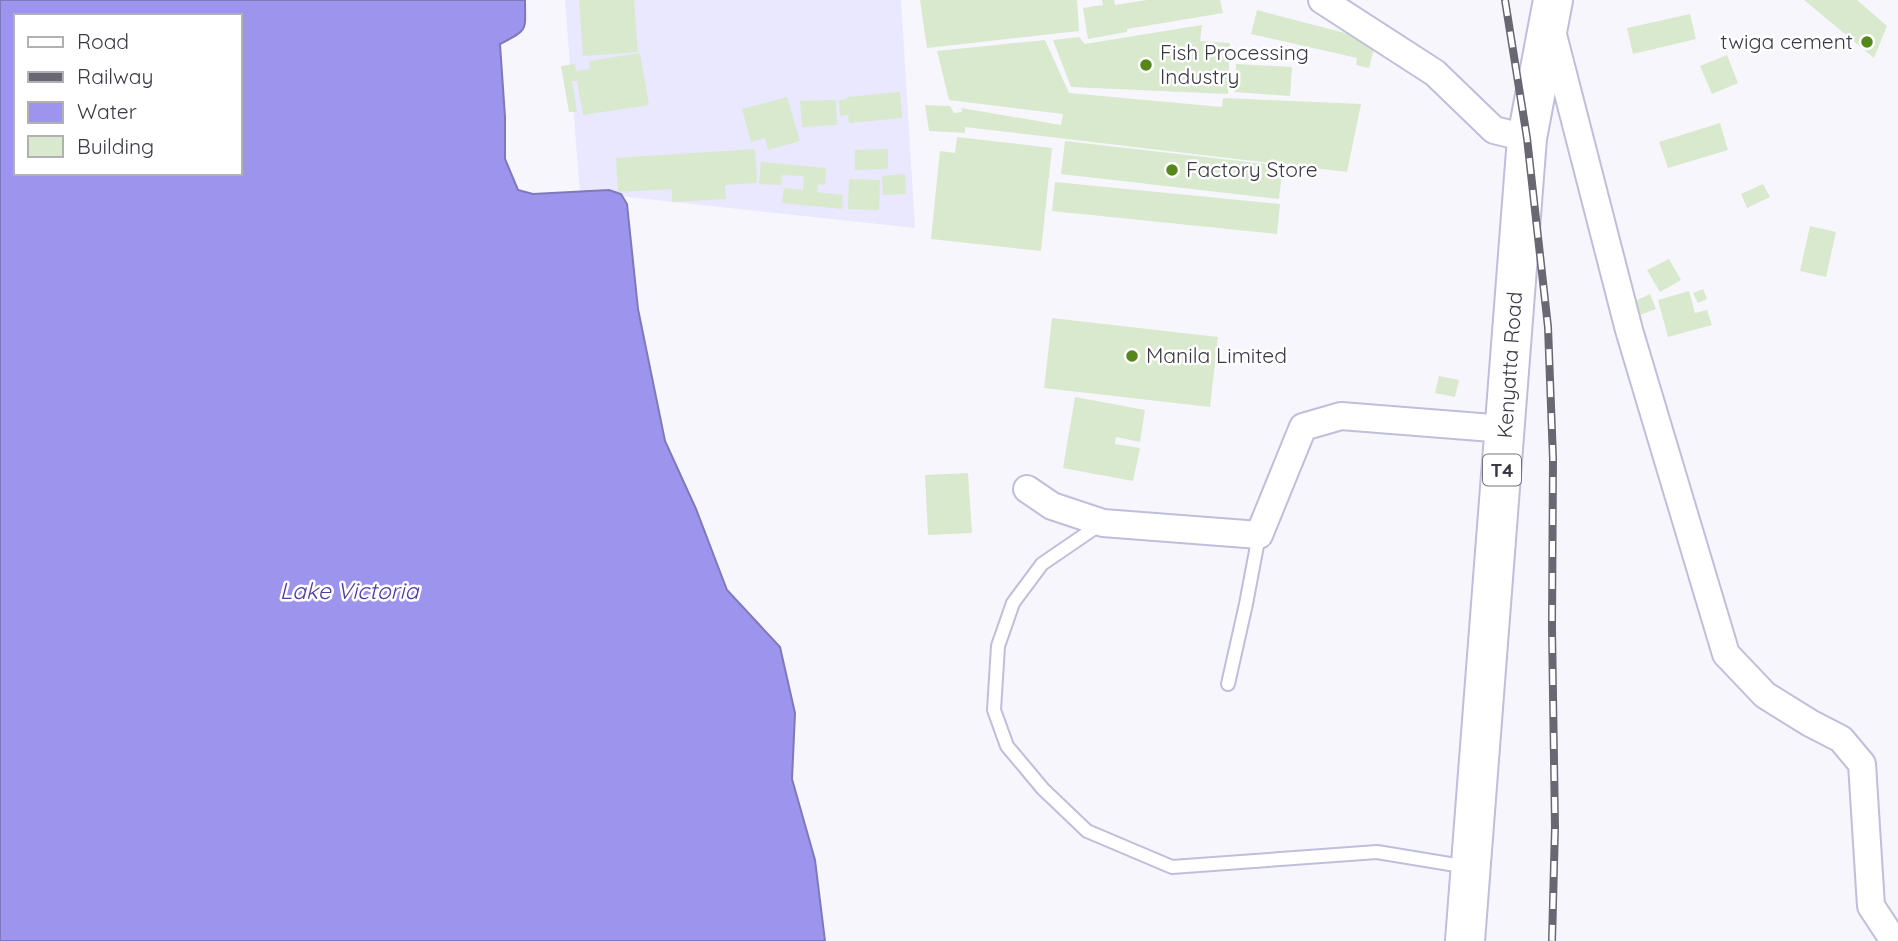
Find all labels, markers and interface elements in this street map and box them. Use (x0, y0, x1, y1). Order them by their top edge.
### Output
legend (14, 14, 242, 175)
text: Road (77, 28, 129, 54)
place label: twiga cement (1720, 28, 1853, 54)
marker: twiga cement (1859, 34, 1875, 50)
place label: Fish Processing Industry (1160, 39, 1309, 89)
marker: Fish Processing Industry (1138, 57, 1154, 73)
text: Railway (77, 63, 153, 89)
text: Water (77, 98, 137, 124)
text: Building (77, 133, 154, 159)
place label: Factory Store (1186, 156, 1318, 182)
marker: Factory Store (1164, 162, 1180, 178)
street label: Kenyatta Road (1491, 291, 1527, 439)
place label: Manila Limited (1146, 342, 1287, 368)
marker: Manila Limited (1124, 348, 1140, 364)
road number: T4 (1483, 454, 1521, 485)
water label: Lake Victoria (280, 576, 419, 605)

